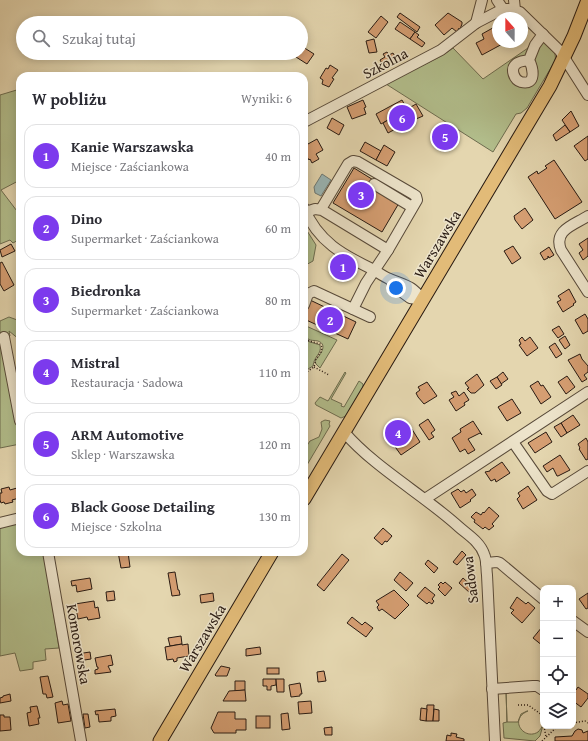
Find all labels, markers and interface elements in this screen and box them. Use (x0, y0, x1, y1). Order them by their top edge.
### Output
north arrow (492, 12, 528, 48)
search box (16, 16, 308, 60)
icon: search (30, 27, 52, 49)
text: Szukaj tutaj (62, 28, 136, 49)
street label: Szkolna (359, 42, 411, 84)
text: W pobliżu (32, 86, 107, 111)
text: Wyniki: 6 (241, 89, 292, 108)
pin: 6 (389, 103, 415, 133)
pin: 5 (432, 122, 458, 152)
text: Kanie Warszawska (71, 136, 194, 157)
text: 1 (43, 147, 49, 166)
text: 40 m (265, 147, 291, 166)
text: Miejsce · Zaściankowa (71, 157, 189, 176)
pin: 3 (348, 180, 374, 210)
street label: Warszawska (408, 206, 466, 282)
text: Dino (71, 208, 102, 229)
text: 2 (43, 219, 49, 238)
text: 60 m (265, 219, 291, 238)
text: Supermarket · Zaściankowa (71, 229, 219, 248)
pin: 1 (330, 252, 356, 282)
your location (386, 278, 406, 298)
text: Biedronka (71, 280, 141, 301)
text: 3 (43, 291, 49, 310)
text: 80 m (265, 291, 291, 310)
text: Supermarket · Zaściankowa (71, 301, 219, 320)
pin: 2 (317, 305, 343, 335)
text: Mistral (71, 352, 120, 373)
text: 4 (43, 363, 49, 382)
text: 110 m (259, 363, 291, 382)
text: Restauracja · Sadowa (71, 373, 183, 392)
pin: 4 (385, 418, 411, 448)
text: ARM Automotive (71, 424, 184, 445)
text: 5 (43, 435, 49, 454)
text: 120 m (259, 435, 291, 454)
text: Sklep · Warszawska (71, 445, 175, 464)
text: Black Goose Detailing (71, 496, 215, 517)
text: 6 (43, 507, 49, 526)
text: 130 m (259, 507, 291, 526)
text: Miejsce · Szkolna (71, 517, 162, 536)
street label: Sadowa (457, 555, 483, 605)
map controls (540, 585, 576, 729)
button: + (540, 585, 576, 621)
street label: Warszawska (173, 600, 231, 676)
street label: Komorowska (62, 602, 96, 686)
button: − (540, 621, 576, 657)
button: locate (540, 657, 576, 693)
button: layers (540, 693, 576, 729)

